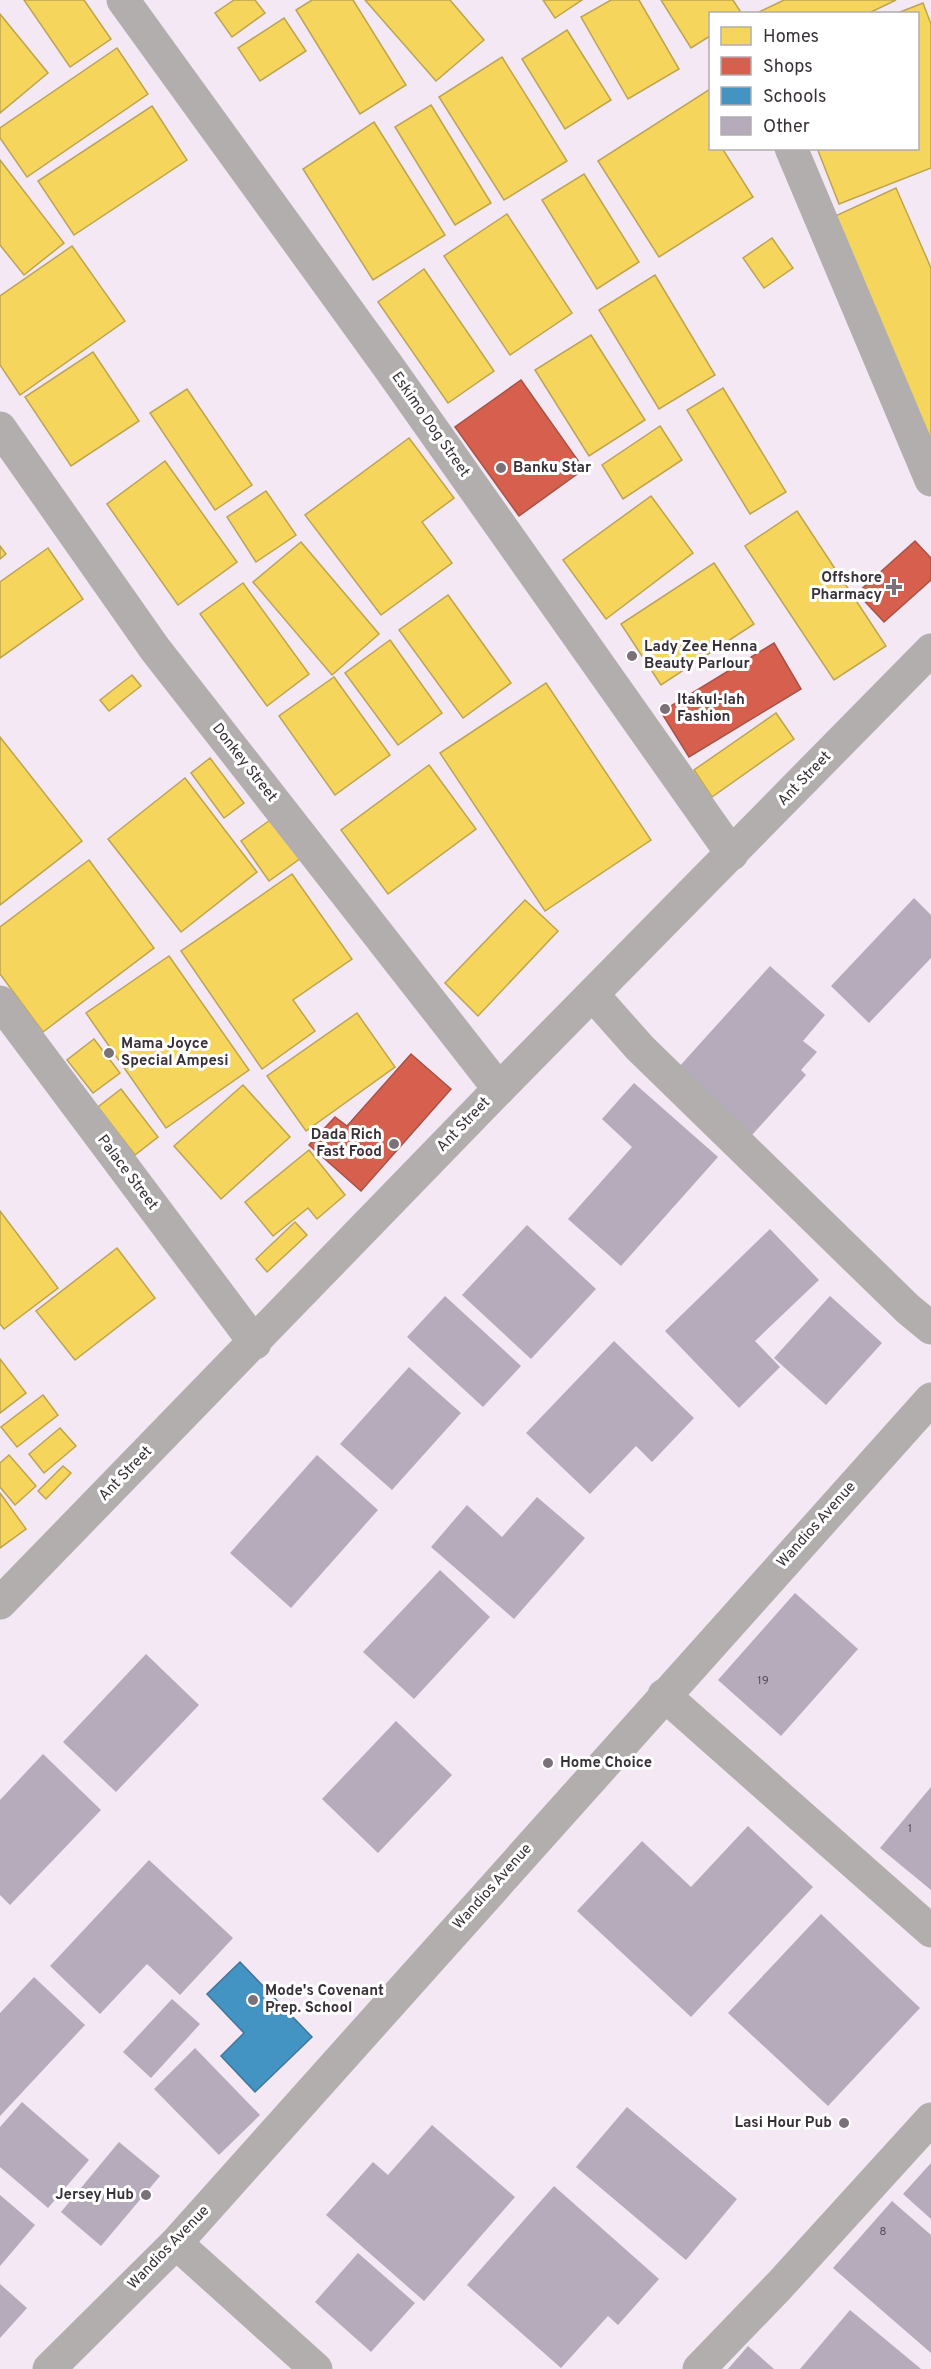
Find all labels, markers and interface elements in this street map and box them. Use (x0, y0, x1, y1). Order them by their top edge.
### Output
legend (709, 12, 919, 150)
text: Homes (763, 26, 819, 49)
text: Shops (763, 56, 813, 79)
text: Schools (763, 86, 826, 109)
text: Other (763, 116, 810, 139)
street label: Eskimo Dog Street (387, 369, 473, 481)
place label: Banku Star (513, 459, 592, 478)
marker: Banku Star (494, 461, 508, 475)
place label: Offshore Pharmacy (811, 569, 882, 605)
marker: Offshore Pharmacy (887, 580, 901, 594)
place label: Lady Zee Henna Beauty Parlour (644, 638, 757, 674)
marker: Lady Zee Henna Beauty Parlour (625, 649, 639, 663)
place label: Itakul-lah Fashion (677, 691, 745, 727)
marker: Itakul-lah Fashion (658, 702, 672, 716)
street label: Donkey Street (207, 720, 281, 806)
street label: Ant Street (774, 748, 836, 810)
place label: Mama Joyce Special Ampesi (121, 1035, 228, 1071)
marker: Mama Joyce Special Ampesi (102, 1046, 116, 1060)
street label: Ant Street (433, 1094, 495, 1156)
place label: Dada Rich Fast Food (311, 1126, 382, 1162)
street label: Palace Street (92, 1132, 162, 1214)
marker: Dada Rich Fast Food (387, 1137, 401, 1151)
street label: Ant Street (95, 1443, 157, 1505)
street label: Wandios Avenue (773, 1478, 861, 1572)
house number: 19 (757, 1673, 769, 1689)
place label: Home Choice (560, 1754, 652, 1773)
marker: Home Choice (541, 1756, 555, 1770)
house number: 1 (908, 1821, 912, 1837)
street label: Wandios Avenue (449, 1840, 537, 1934)
place label: Mode's Covenant Prep. School (265, 1982, 384, 2018)
marker: Mode's Covenant Prep. School (246, 1993, 260, 2007)
place label: Lasi Hour Pub (734, 2114, 832, 2133)
marker: Lasi Hour Pub (837, 2116, 851, 2130)
place label: Jersey Hub (55, 2186, 134, 2205)
marker: Jersey Hub (139, 2188, 153, 2202)
street label: Wandios Avenue (124, 2202, 214, 2294)
house number: 8 (879, 2224, 887, 2240)

